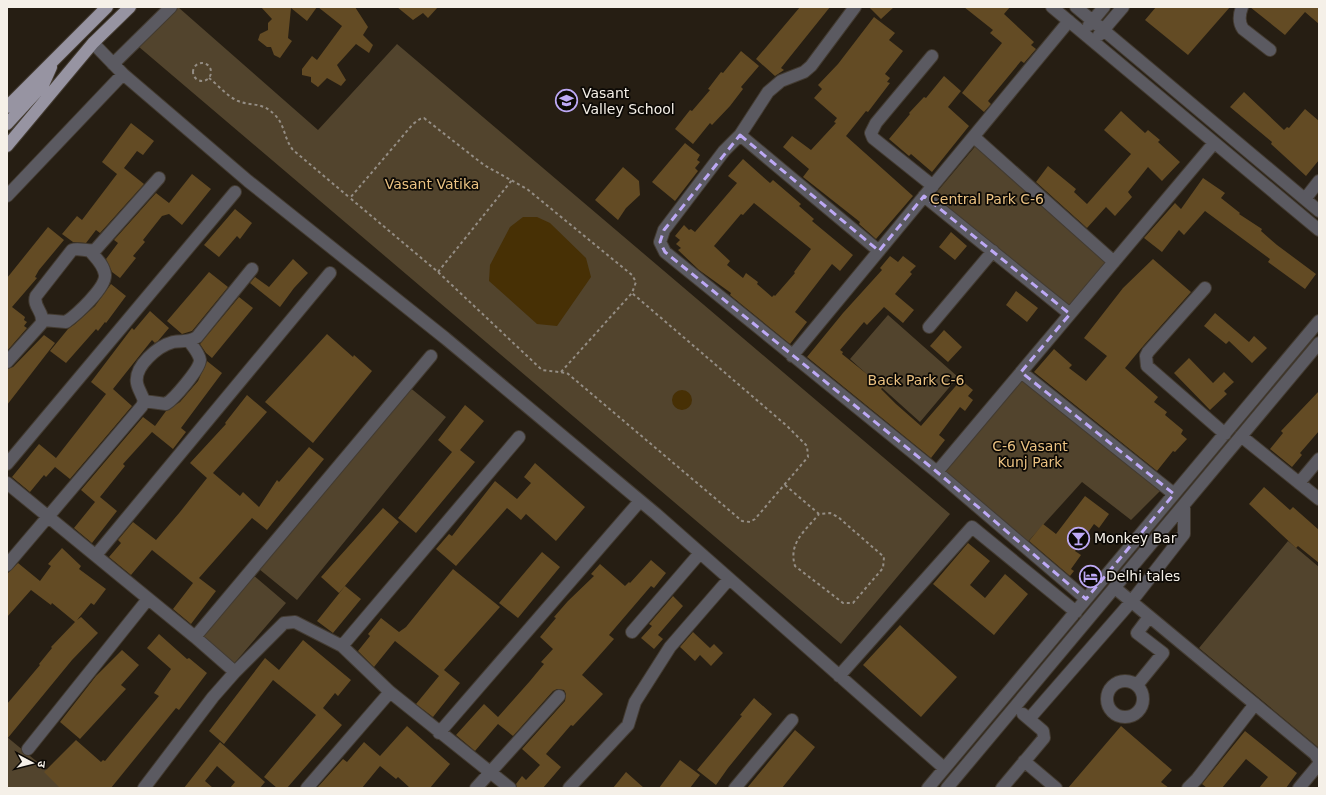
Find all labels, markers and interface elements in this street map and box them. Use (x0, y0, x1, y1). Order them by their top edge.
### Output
place label: Vasant Valley School (582, 85, 675, 117)
school or university icon: Vasant Valley School (554, 88, 580, 114)
park label: Vasant Vatika (385, 176, 479, 192)
park label: Central Park C-6 (930, 191, 1044, 207)
park label: Back Park C-6 (868, 372, 965, 388)
park label: C-6 Vasant Kunj Park (992, 438, 1068, 470)
bar icon: Monkey Bar (1065, 525, 1091, 551)
place label: Monkey Bar (1094, 530, 1177, 546)
hotel icon: Delhi tales (1078, 563, 1104, 589)
place label: Delhi tales (1106, 568, 1180, 584)
north arrow (12, 743, 52, 783)
text: उ (35, 760, 48, 769)

